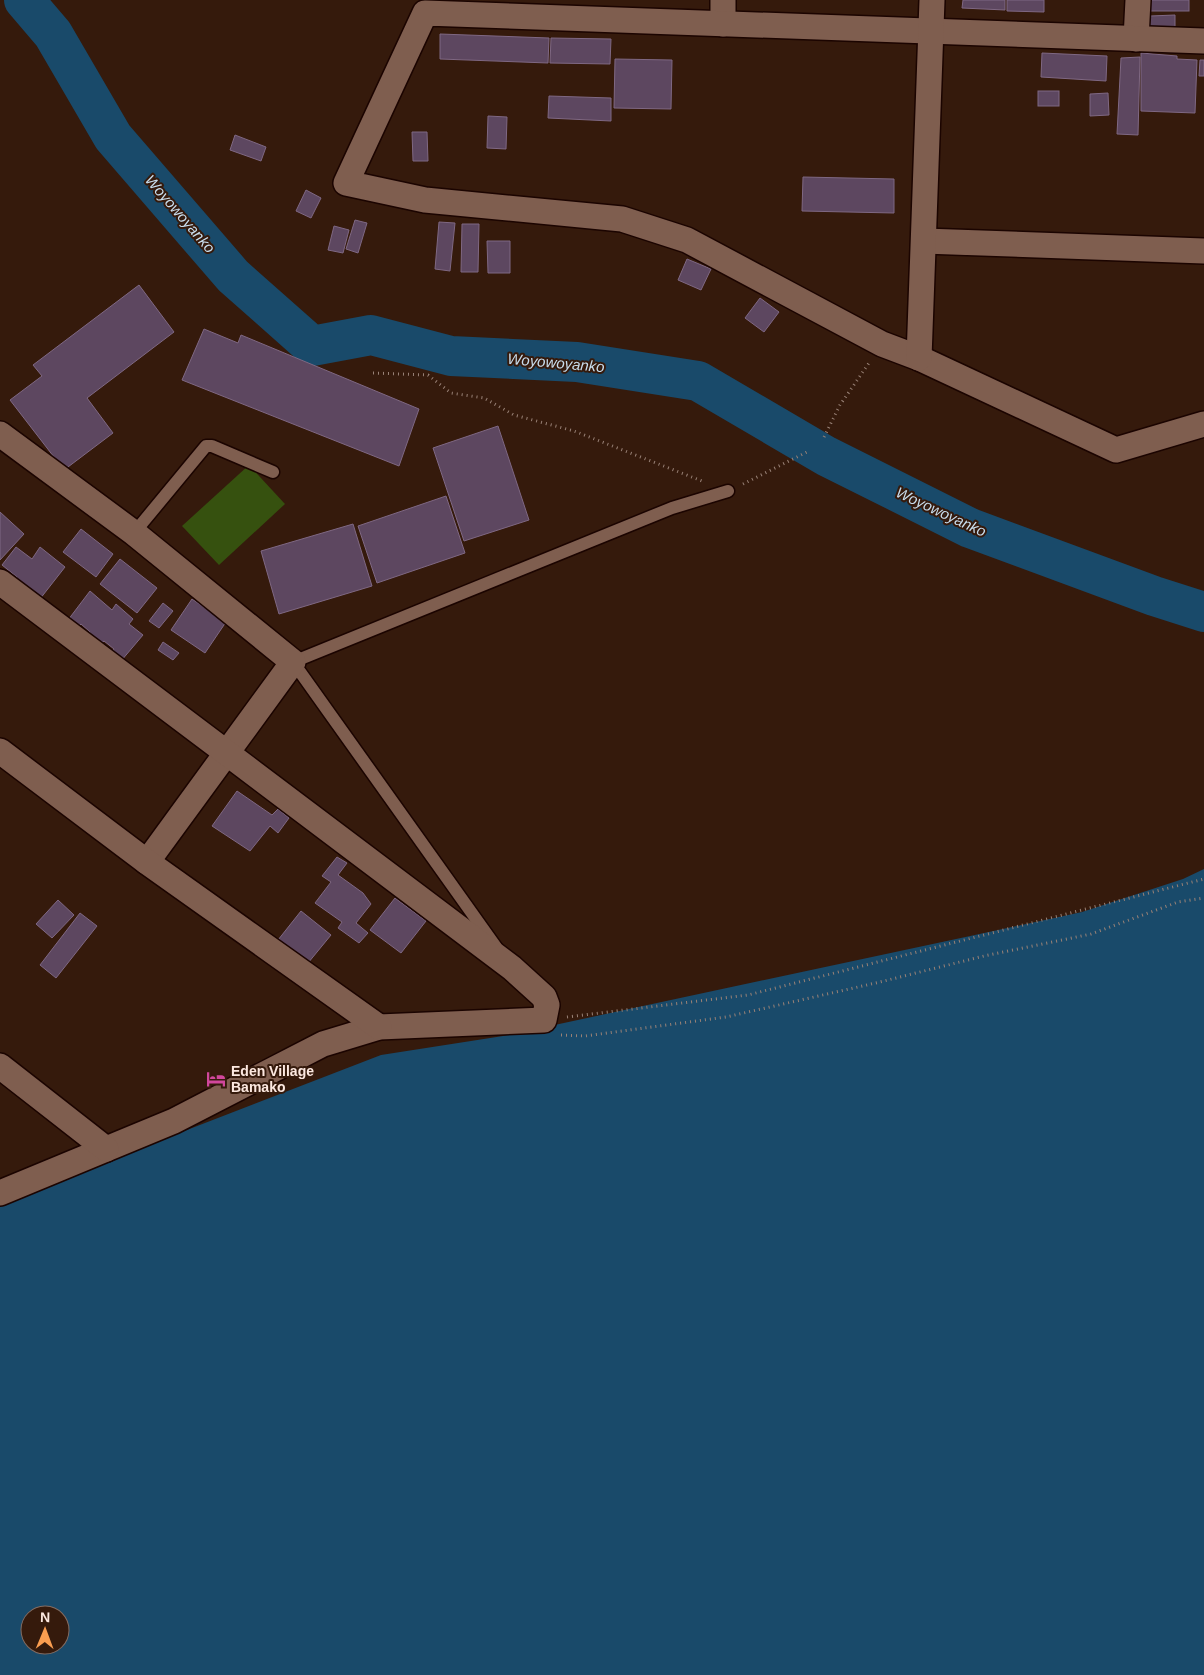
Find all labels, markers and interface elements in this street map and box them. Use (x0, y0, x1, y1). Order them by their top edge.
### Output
water label: Woyowoyanko (142, 171, 219, 256)
water label: Woyowoyanko (507, 350, 605, 375)
water label: Woyowoyanko (893, 483, 989, 540)
place label: Eden Village Bamako (231, 1063, 314, 1095)
hotel icon: Eden Village Bamako (205, 1068, 227, 1090)
north arrow (20, 1605, 70, 1655)
text: N (40, 1609, 50, 1625)

